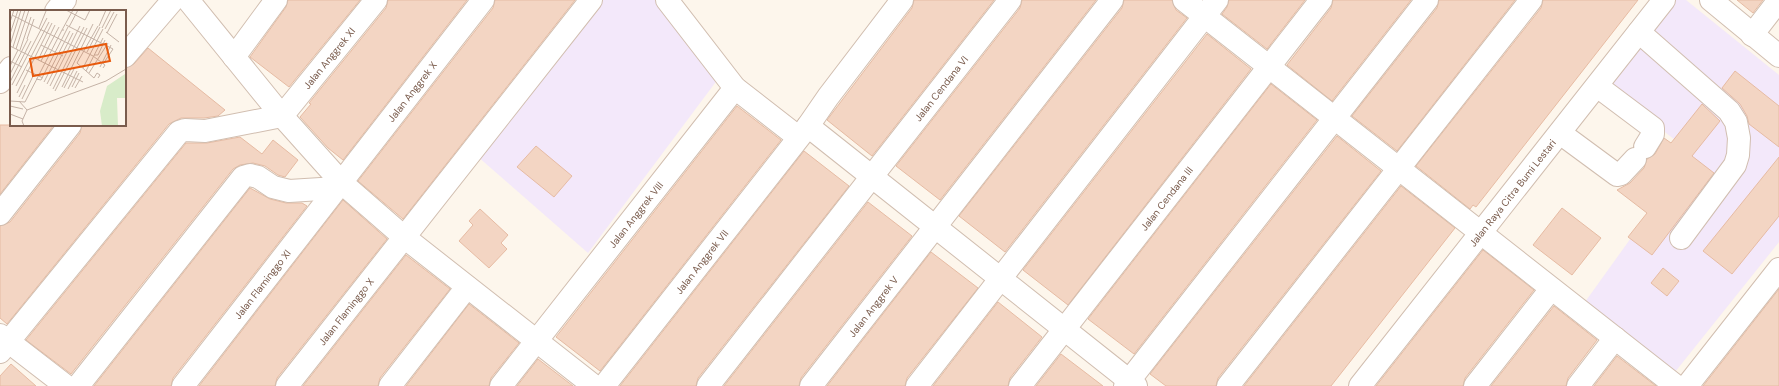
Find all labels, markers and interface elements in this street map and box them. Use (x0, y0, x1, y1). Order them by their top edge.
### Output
inset map (10, 10, 126, 126)
street label: Jalan Anggrek XI (301, 25, 358, 92)
street label: Jalan Cendana VI (912, 53, 971, 124)
street label: Jalan Anggrek X (385, 59, 440, 125)
street label: Jalan Raya Citra Bumi Lestari (1466, 137, 1559, 249)
street label: Jalan Cendana III (1138, 164, 1196, 233)
street label: Jalan Anggrek VIII (606, 179, 666, 251)
street label: Jalan Anggrek VII (673, 227, 731, 297)
street label: Jalan Flaminggo XI (231, 247, 294, 322)
street label: Jalan Anggrek V (846, 273, 901, 340)
street label: Jalan Flaminggo X (316, 275, 377, 348)

